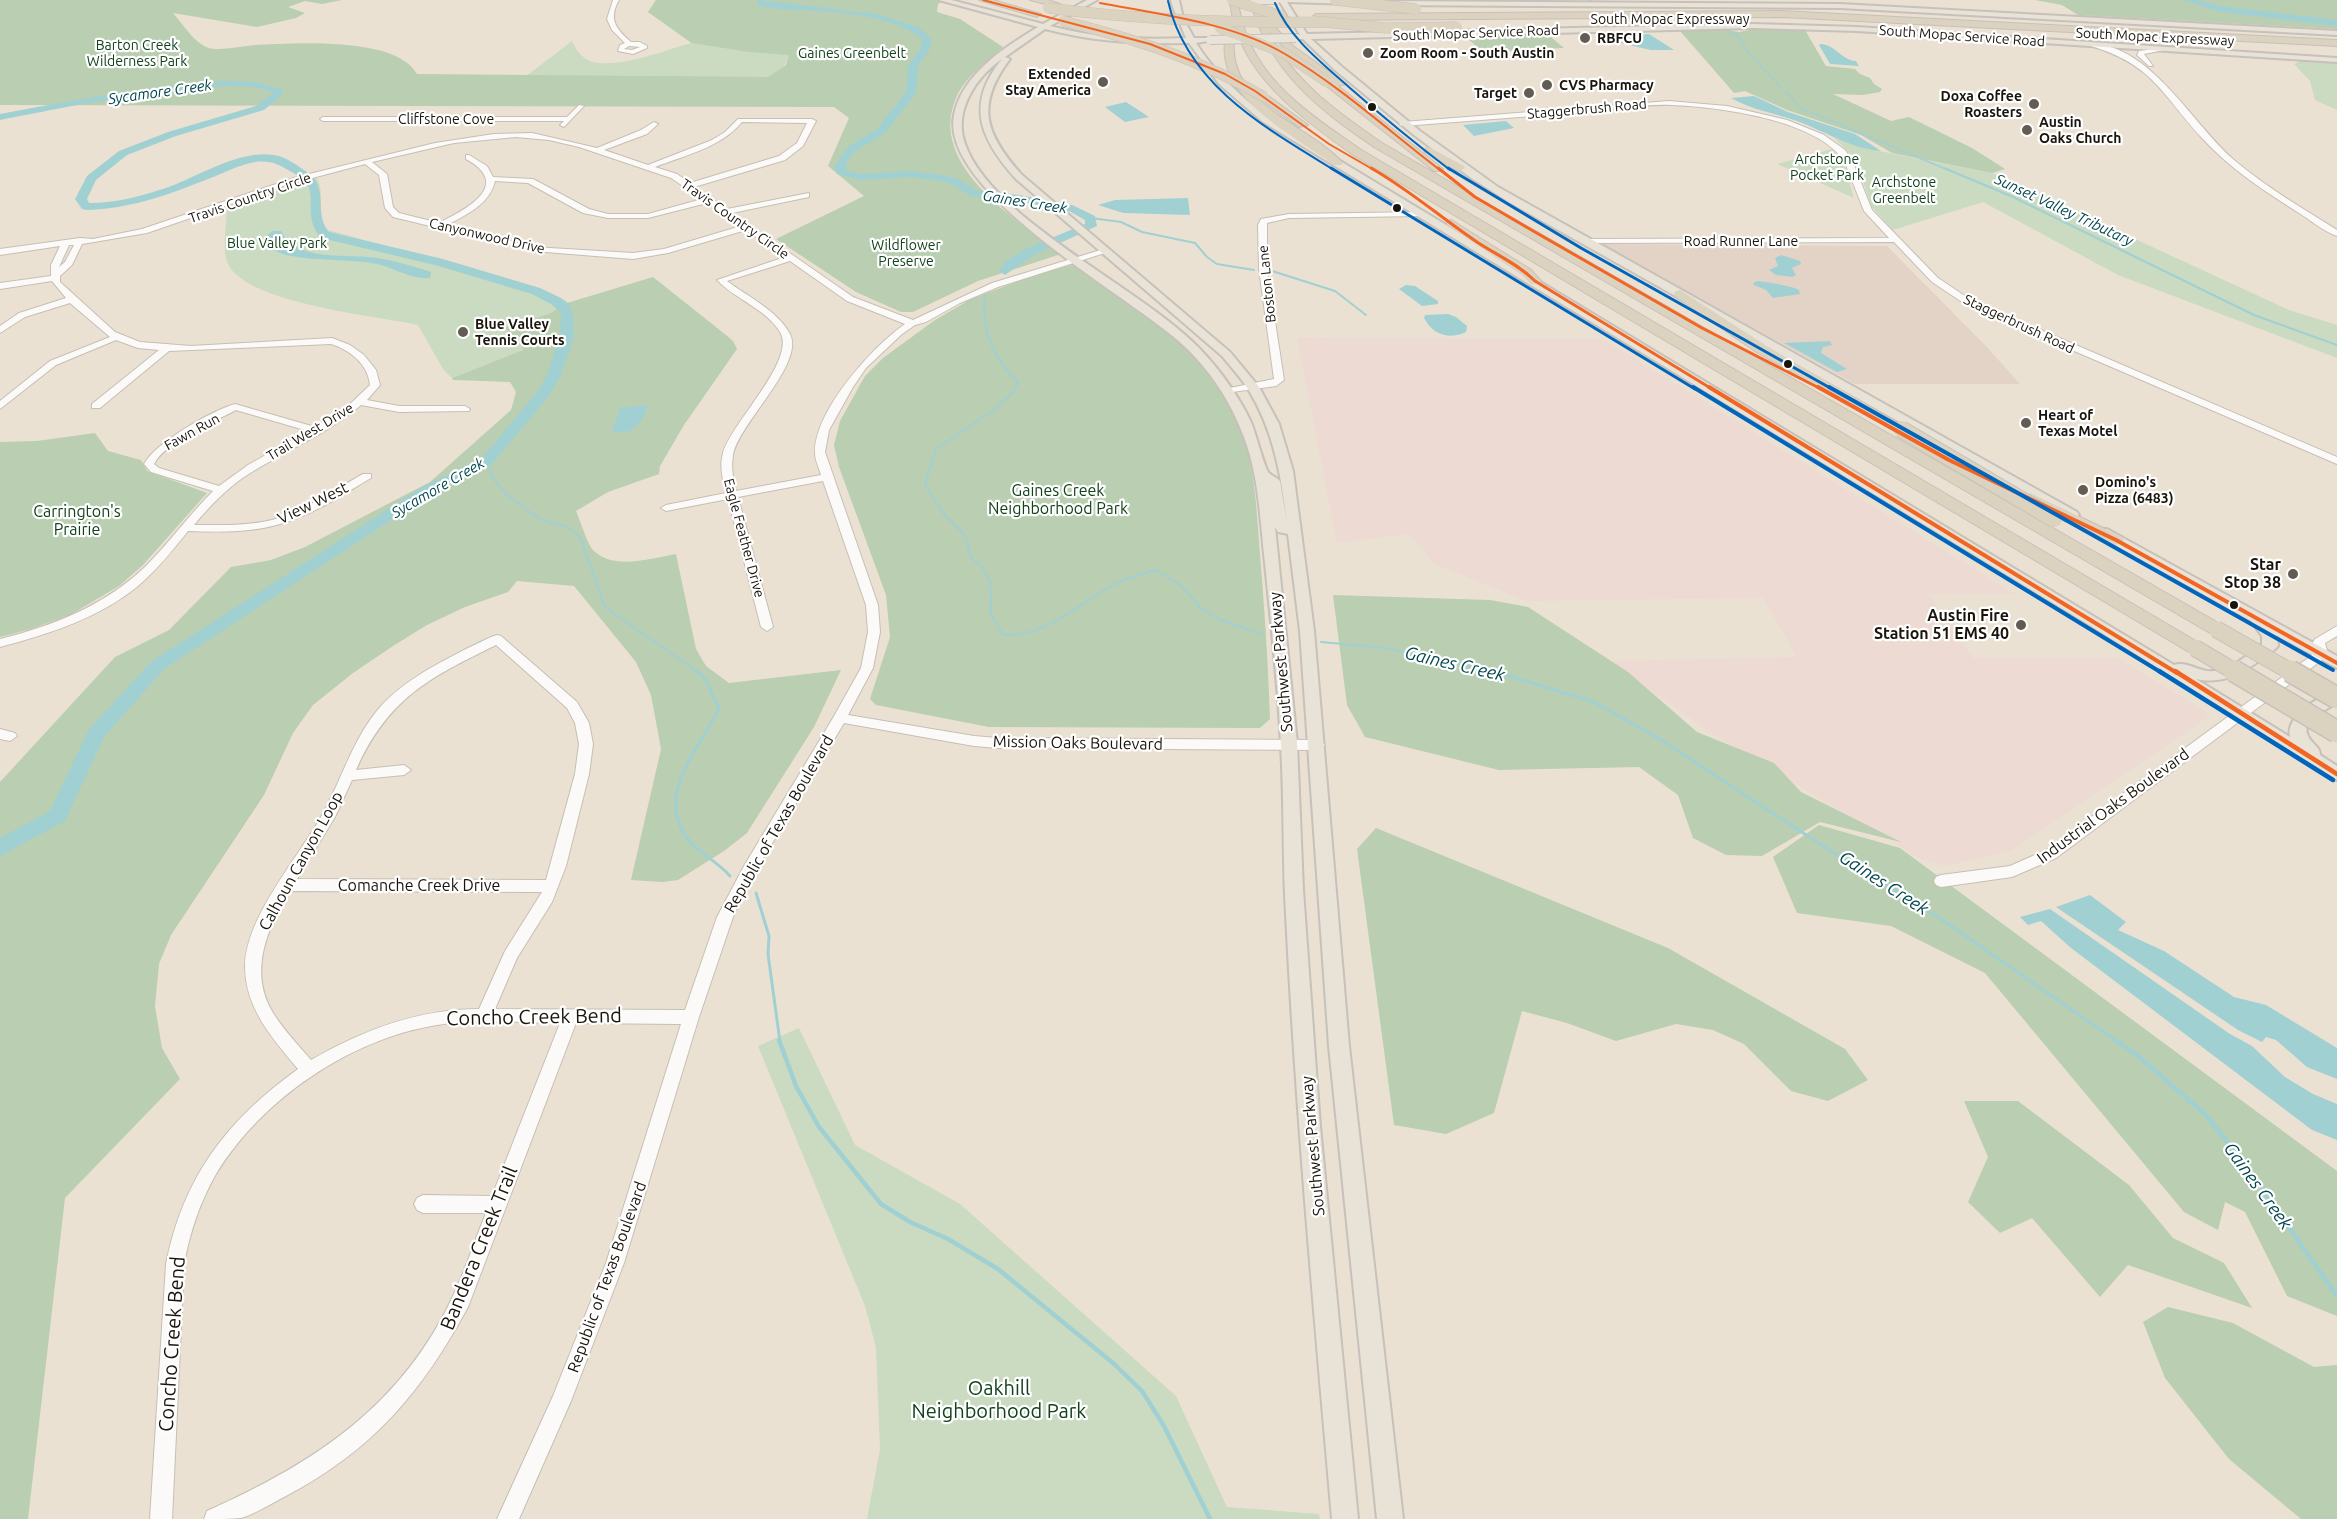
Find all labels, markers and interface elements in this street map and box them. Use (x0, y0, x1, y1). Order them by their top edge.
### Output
street label: South Mopac Expressway (1591, 11, 1749, 27)
street label: South Mopac Service Road (1393, 22, 1559, 44)
street label: South Mopac Service Road (1878, 22, 2046, 50)
street label: South Mopac Expressway (2075, 24, 2235, 50)
place label: RBFCU (1597, 30, 1642, 46)
marker: RBFCU (1578, 31, 1592, 45)
park label: Barton Creek Wilderness Park (87, 37, 187, 70)
park label: Gaines Greenbelt (798, 45, 906, 61)
place label: Zoom Room - South Austin (1380, 45, 1554, 61)
marker: Zoom Room - South Austin (1361, 46, 1375, 60)
place label: Extended Stay America (1005, 66, 1091, 98)
marker: Extended Stay America (1096, 75, 1110, 89)
water label: Sycamore Creek (107, 76, 213, 108)
place label: CVS Pharmacy (1559, 77, 1654, 93)
marker: CVS Pharmacy (1540, 78, 1554, 92)
place label: Target (1474, 85, 1517, 101)
marker: Target (1522, 86, 1536, 100)
place label: Doxa Coffee Roasters (1941, 88, 2022, 120)
street label: Staggerbrush Road (1526, 95, 1648, 123)
marker: Doxa Coffee Roasters (2027, 97, 2041, 111)
unlabelled marker (1366, 101, 1378, 113)
street label: Cliffstone Cove (398, 111, 494, 127)
place label: Austin Oaks Church (2039, 114, 2121, 146)
marker: Austin Oaks Church (2020, 123, 2034, 137)
park label: Archstone Pocket Park (1790, 151, 1864, 184)
street label: Travis Country Circle (187, 169, 313, 227)
water label: Sunset Valley Tributary (1992, 170, 2136, 250)
park label: Archstone Greenbelt (1872, 174, 1936, 206)
street label: Travis Country Circle (678, 175, 792, 263)
water label: Gaines Creek (981, 186, 1069, 218)
unlabelled marker (1391, 202, 1403, 214)
street label: Canyonwood Drive (427, 215, 547, 257)
street label: Road Runner Lane (1684, 233, 1798, 249)
park label: Blue Valley Park (227, 235, 327, 251)
park label: Wildflower Preserve (871, 237, 941, 270)
street label: Boston Lane (1255, 244, 1279, 324)
street label: Staggerbrush Road (1961, 291, 2077, 357)
place label: Blue Valley Tennis Courts (475, 316, 565, 348)
marker: Blue Valley Tennis Courts (456, 325, 470, 339)
unlabelled marker (1782, 358, 1794, 370)
street label: Trail West Drive (263, 399, 357, 465)
place label: Heart of Texas Motel (2038, 407, 2117, 440)
street label: Fawn Run (161, 410, 223, 454)
marker: Heart of Texas Motel (2019, 416, 2033, 430)
water label: Sycamore Creek (388, 454, 488, 522)
place label: Domino's Pizza (6483) (2095, 474, 2174, 506)
street label: Eagle Feather Drive (720, 477, 768, 599)
street label: View West (275, 478, 351, 528)
park label: Gaines Creek Neighborhood Park (988, 481, 1128, 519)
marker: Domino's Pizza (6483) (2076, 483, 2090, 497)
park label: Carrington's Prairie (33, 502, 121, 540)
place label: Star Stop 38 (2224, 555, 2281, 593)
marker: Star Stop 38 (2286, 567, 2300, 581)
street label: Southwest Parkway (1265, 591, 1297, 733)
unlabelled marker (2228, 599, 2240, 611)
place label: Austin Fire Station 51 EMS 40 (1874, 606, 2009, 644)
marker: Austin Fire Station 51 EMS 40 (2014, 618, 2028, 632)
water label: Gaines Creek (1403, 642, 1507, 686)
street label: Republic of Texas Boulevard (720, 732, 838, 916)
street label: Mission Oaks Boulevard (993, 732, 1163, 754)
street label: Industrial Oaks Boulevard (2033, 744, 2193, 868)
street label: Calhoun Canyon Loop (255, 788, 347, 934)
water label: Gaines Creek (1835, 846, 1933, 920)
street label: Comanche Creek Drive (338, 876, 500, 896)
street label: Concho Creek Bend (446, 1003, 622, 1031)
street label: Southwest Parkway (1297, 1075, 1329, 1217)
water label: Gaines Creek (2219, 1138, 2297, 1234)
street label: Bandera Creek Trail (435, 1163, 523, 1333)
street label: Republic of Texas Boulevard (563, 1179, 651, 1375)
street label: Concho Creek Bend (154, 1255, 190, 1433)
park label: Oakhill Neighborhood Park (912, 1376, 1086, 1423)

